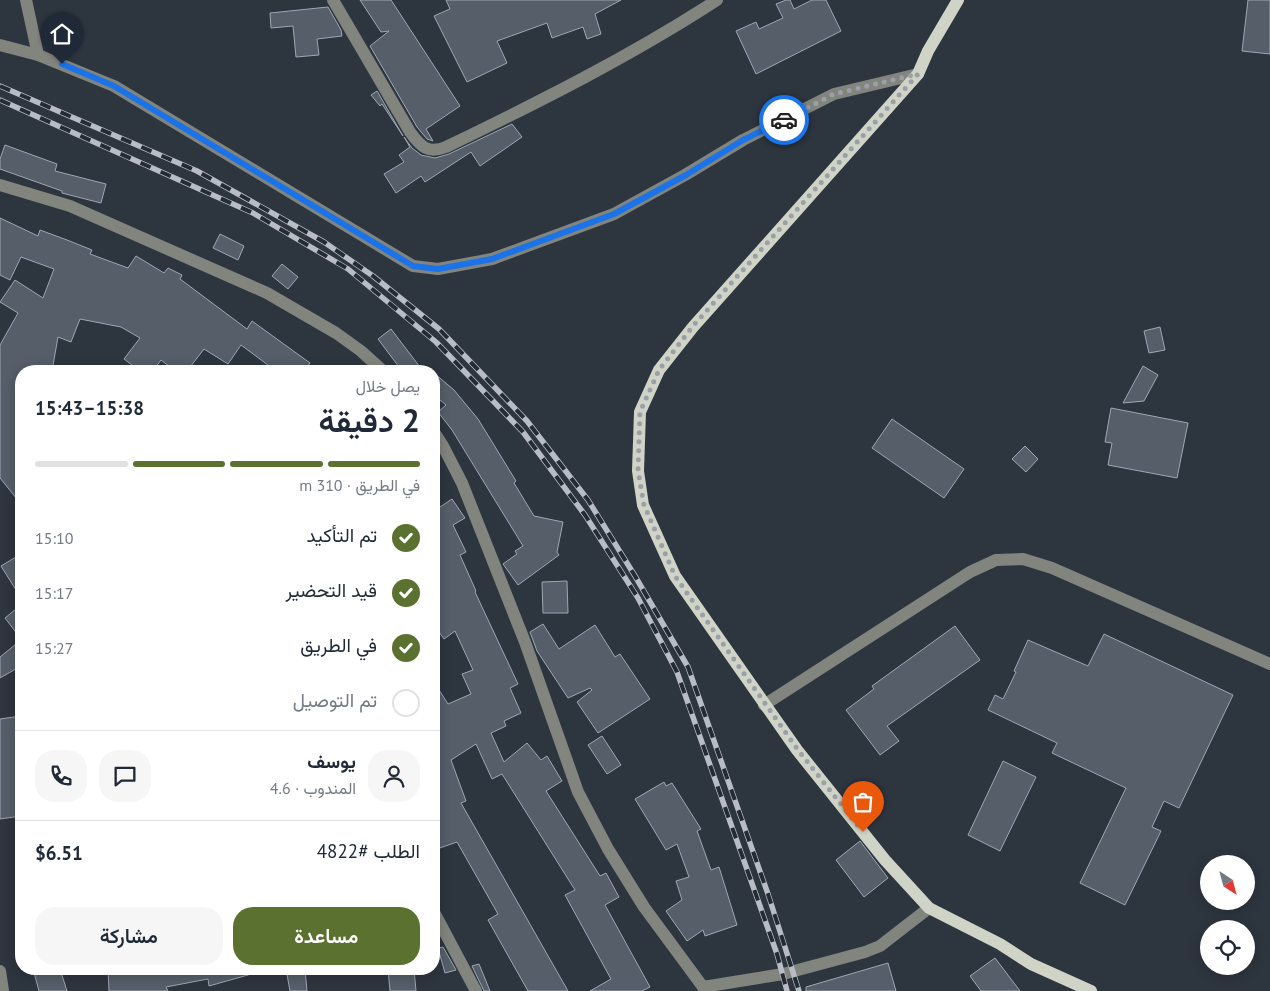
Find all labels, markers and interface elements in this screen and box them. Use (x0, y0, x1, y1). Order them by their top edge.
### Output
pin (41, 13, 83, 64)
icon: home (48, 20, 76, 48)
courier (759, 95, 809, 145)
icon: car (770, 106, 798, 134)
text: يصل خلال (356, 376, 420, 396)
text: 15:38–15:43 (35, 396, 144, 420)
text: 2 دقيقة (319, 399, 420, 441)
text: في الطريق · 310 m (299, 475, 420, 495)
text: تم التأكيد (307, 523, 377, 547)
icon: check (392, 524, 420, 552)
text: 15:10 (35, 528, 73, 548)
text: قيد التحضير (285, 578, 377, 602)
icon: check (392, 579, 420, 607)
text: 15:17 (35, 583, 73, 603)
text: في الطريق (300, 633, 377, 657)
icon: check (392, 634, 420, 662)
text: 15:27 (35, 638, 73, 658)
text: تم التوصيل (293, 688, 377, 712)
text: يوسف (307, 749, 356, 773)
button: phone (35, 750, 87, 802)
button: chat (99, 750, 151, 802)
button: person (368, 750, 420, 802)
text: المندوب · 4.6 (270, 778, 356, 798)
pin (842, 781, 884, 832)
icon: bag (849, 788, 877, 816)
text: الطلب #4822 (317, 839, 420, 863)
text: $6.51 (35, 841, 83, 865)
north arrow (1200, 855, 1255, 910)
map controls (1200, 855, 1255, 975)
button: مشاركة (35, 907, 223, 965)
button: مساعدة (233, 907, 420, 965)
button: locate (1200, 920, 1255, 975)

